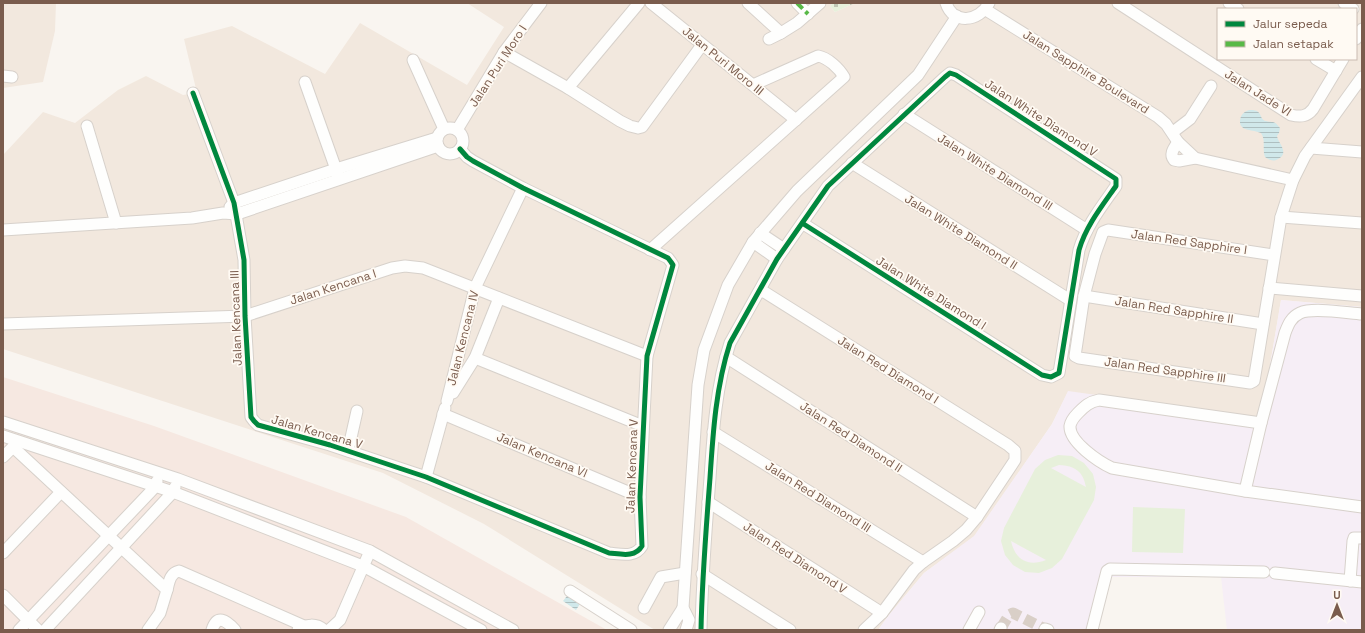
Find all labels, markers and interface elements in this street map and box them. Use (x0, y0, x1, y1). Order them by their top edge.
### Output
legend (1217, 8, 1357, 60)
text: Jalur sepeda (1253, 16, 1328, 32)
street label: Jalan Puri Moro I (466, 22, 530, 110)
street label: Jalan Puri Moro III (679, 23, 767, 99)
street label: Jalan Sapphire Boulevard (1020, 26, 1152, 118)
text: Jalan setapak (1253, 36, 1334, 52)
street label: Jalan Jade VI (1222, 66, 1294, 120)
street label: Jalan White Diamond V (982, 76, 1101, 161)
street label: Jalan White Diamond III (934, 130, 1056, 214)
street label: Jalan White Diamond II (902, 191, 1020, 273)
street label: Jalan Red Sapphire I (1130, 226, 1248, 258)
street label: Jalan White Diamond I (873, 253, 989, 333)
street label: Jalan Kencana I (288, 266, 378, 308)
street label: Jalan Kencana III (226, 270, 246, 366)
street label: Jalan Kencana IV (443, 288, 483, 387)
street label: Jalan Red Sapphire II (1114, 293, 1234, 327)
street label: Jalan Red Diamond I (835, 332, 941, 408)
street label: Jalan Red Sapphire III (1103, 354, 1227, 386)
street label: Jalan Red Diamond II (797, 398, 905, 476)
street label: Jalan Kencana V (270, 411, 365, 453)
street label: Jalan Kencana V (622, 418, 642, 513)
street label: Jalan Kencana VI (494, 429, 590, 481)
street label: Jalan Red Diamond III (762, 458, 874, 536)
street label: Jalan Red Diamond V (740, 518, 850, 598)
north arrow (1317, 585, 1357, 625)
text: U (1333, 588, 1341, 602)

